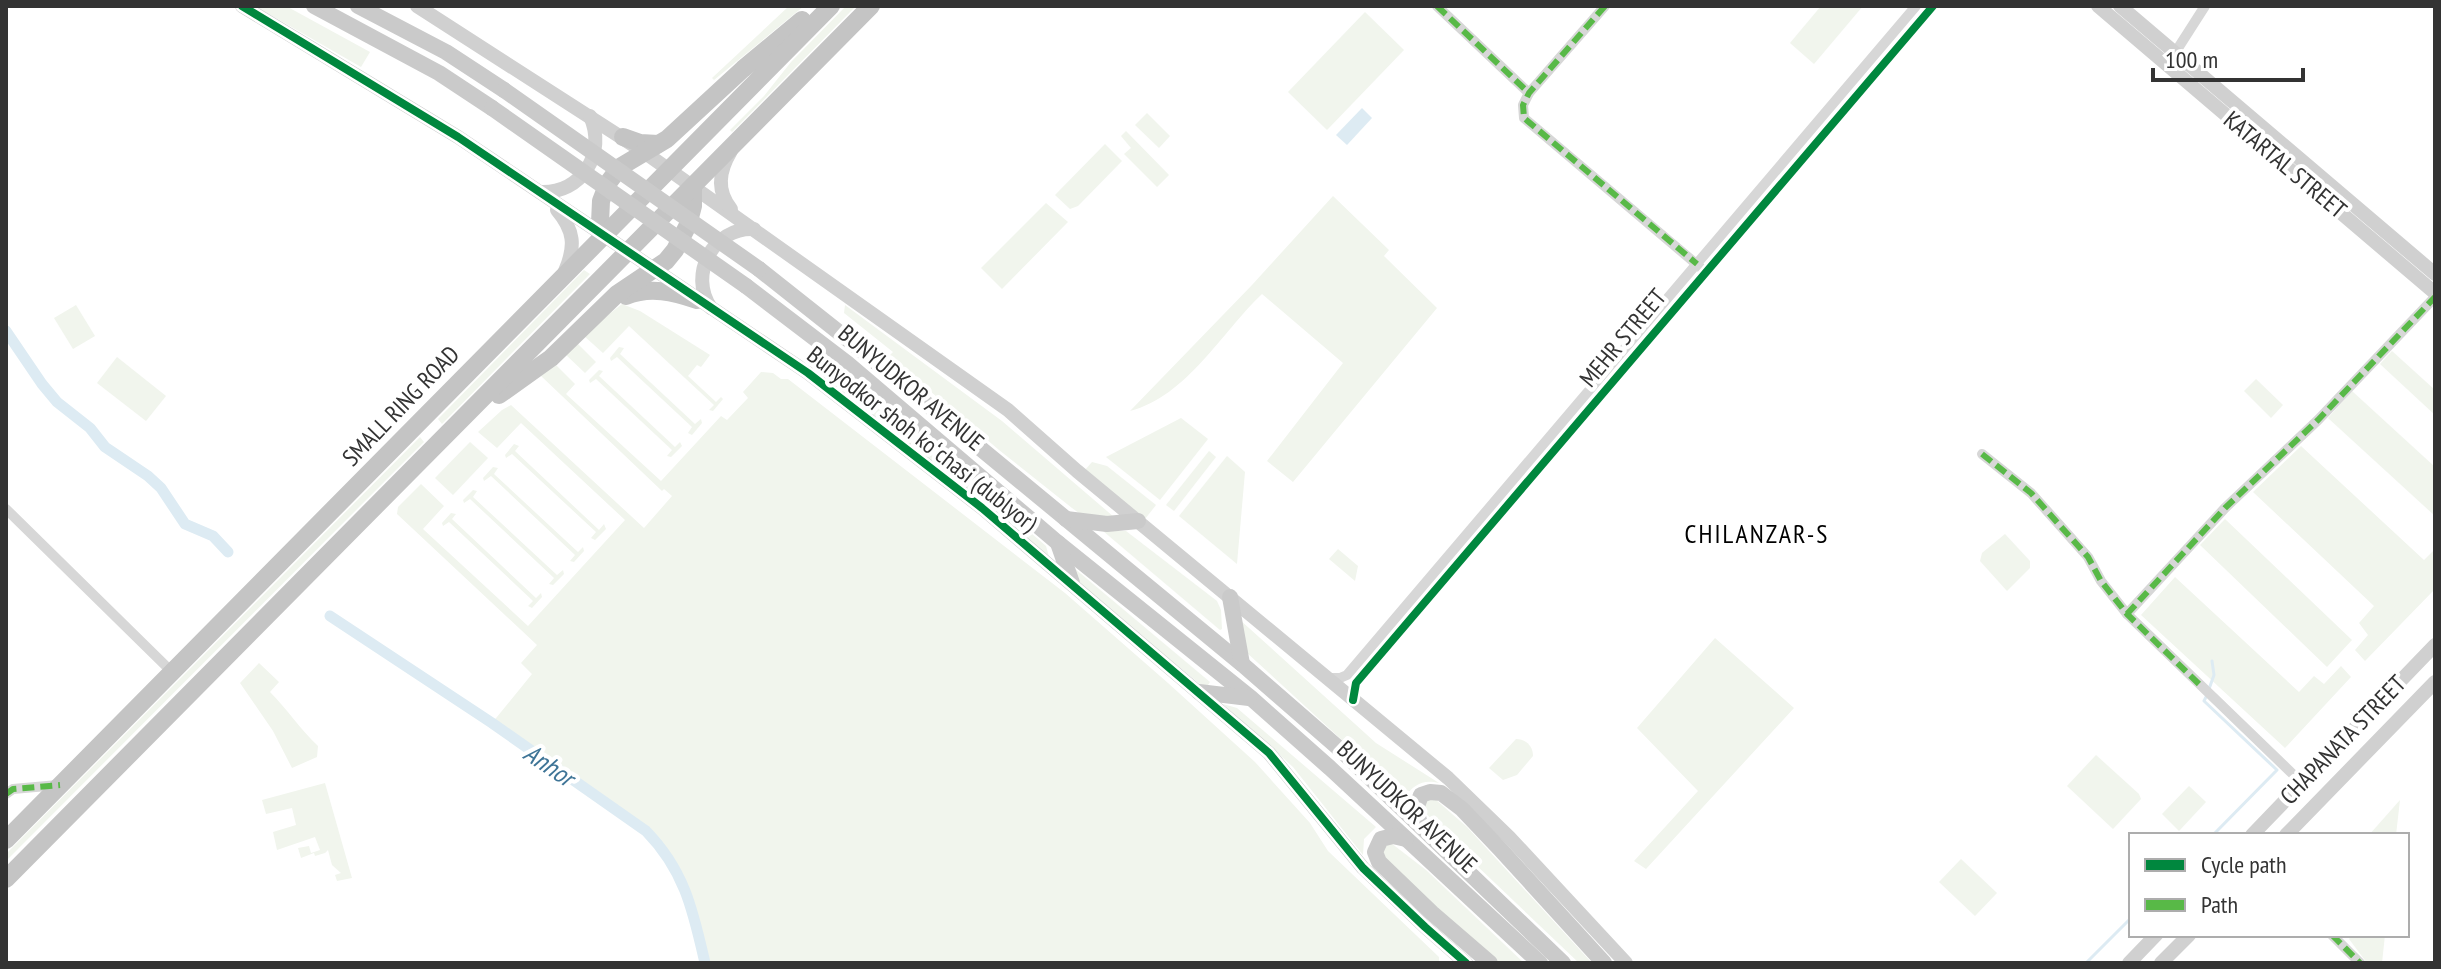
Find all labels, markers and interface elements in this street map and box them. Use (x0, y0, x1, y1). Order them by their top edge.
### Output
scale bar (2153, 32, 2303, 82)
text: 100 m (2165, 44, 2218, 75)
street label: KATARTAL STREET (2217, 104, 2353, 225)
street label: MEHR STREET (1573, 282, 1673, 393)
street label: BUNYUDKOR AVENUE (832, 318, 991, 458)
street label: SMALL RING ROAD (335, 339, 466, 472)
street label: Bunyodkor shoh koʻchasi (dublyor) (801, 339, 1044, 538)
district label: CHILANZAR-S (1685, 517, 1829, 550)
street label: CHAPANATA STREET (2273, 668, 2412, 811)
street label: BUNYUDKOR AVENUE (1331, 734, 1484, 880)
water label: Anhor (518, 736, 584, 795)
legend (2129, 833, 2409, 937)
text: Cycle path (2201, 849, 2287, 880)
text: Path (2201, 889, 2238, 920)

